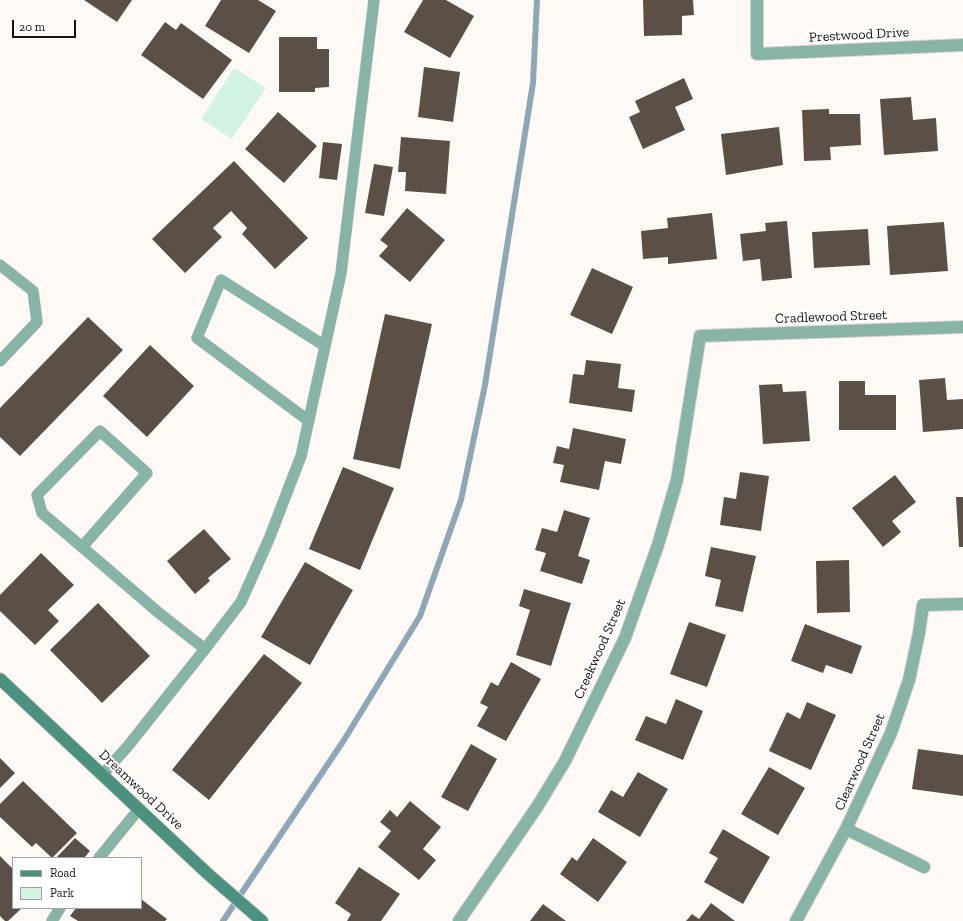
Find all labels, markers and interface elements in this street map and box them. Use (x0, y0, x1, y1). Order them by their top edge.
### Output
scale bar (14, 12, 78, 38)
text: 20 m (19, 20, 45, 34)
street label: Prestwood Drive (808, 24, 910, 46)
street label: Cradlewood Street (775, 307, 887, 327)
street label: Creekwood Street (570, 596, 630, 702)
street label: Clearwood Street (831, 711, 889, 813)
street label: Dreamwood Drive (95, 746, 187, 834)
legend (12, 857, 142, 909)
text: Road (50, 866, 76, 880)
text: Park (50, 886, 74, 900)

